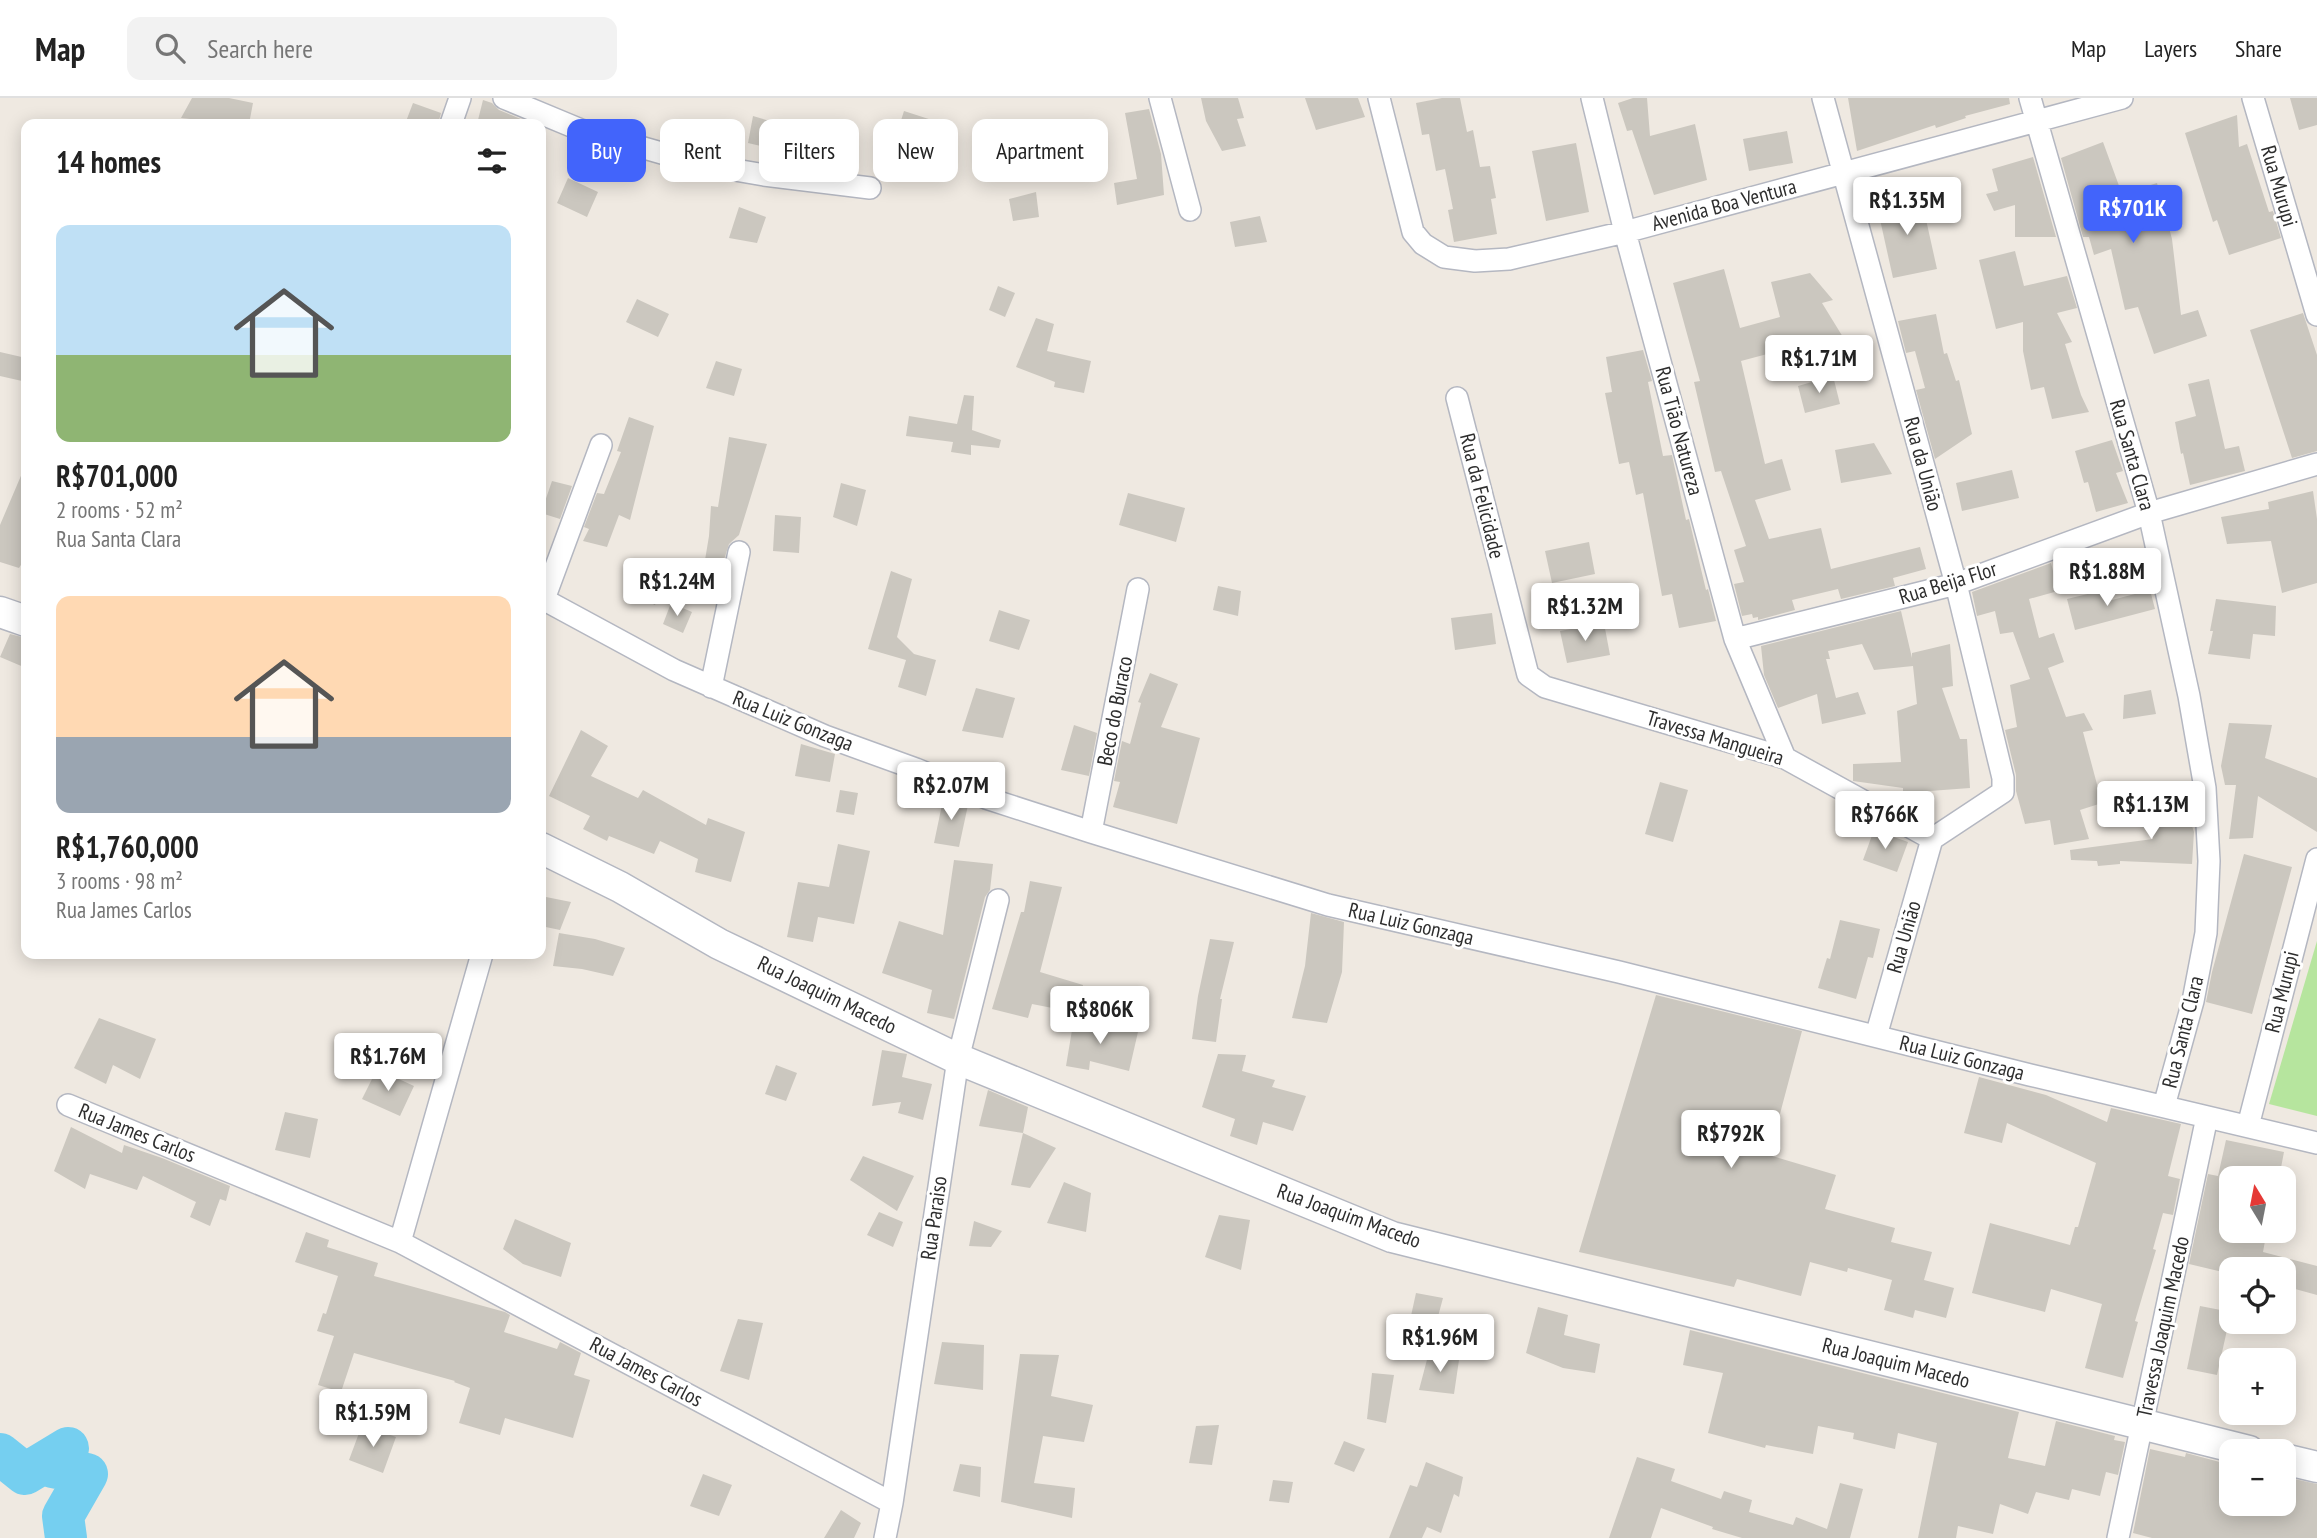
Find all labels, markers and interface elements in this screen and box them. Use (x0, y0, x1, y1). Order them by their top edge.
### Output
search box (127, 17, 617, 80)
text: Map (35, 27, 85, 70)
icon: search (151, 29, 189, 67)
text: Search here (207, 32, 313, 65)
text: Map (2071, 33, 2106, 64)
text: Layers (2144, 33, 2197, 64)
text: Share (2235, 33, 2282, 64)
chip: Buy (567, 119, 646, 182)
chip: Rent (660, 119, 745, 182)
chip: Filters (759, 119, 859, 182)
chip: New (873, 119, 958, 182)
chip: Apartment (972, 119, 1108, 182)
text: 14 homes (56, 142, 161, 181)
icon: filters (473, 142, 511, 180)
street label: Rua Murupi (2255, 142, 2304, 230)
street label: Avenida Boa Ventura (1649, 172, 1799, 237)
pin: R$1.35M (1842, 178, 1972, 237)
text: R$1.35M (1869, 185, 1945, 214)
pin: R$701K (2076, 186, 2190, 245)
text: R$701K (2099, 193, 2167, 222)
icon: home (221, 270, 347, 396)
pin: R$1.71M (1754, 336, 1884, 395)
text: R$1.71M (1781, 343, 1857, 372)
street label: Rua Tião Natureza (1649, 364, 1710, 498)
street label: Rua Santa Clara (2104, 396, 2161, 514)
street label: Rua da União (1898, 414, 1949, 514)
street label: Rua da Felicidade (1454, 430, 1511, 561)
text: R$701,000 (56, 456, 178, 495)
text: 2 rooms · 52 m² (56, 495, 183, 524)
text: Rua Santa Clara (56, 524, 181, 553)
pin: R$1.88M (2042, 548, 2172, 608)
street label: Rua Beija Flor (1896, 555, 2000, 610)
text: R$1.88M (2069, 556, 2145, 585)
pin: R$1.24M (612, 559, 742, 618)
text: R$1.24M (639, 566, 715, 595)
pin: R$1.32M (1520, 584, 1650, 643)
text: R$1.32M (1547, 591, 1623, 620)
icon: home (221, 641, 347, 767)
street label: Beco do Buraco (1091, 654, 1138, 768)
street label: Rua Luiz Gonzaga (729, 684, 857, 757)
street label: Travessa Mangueira (1643, 704, 1787, 771)
pin: R$2.07M (886, 762, 1016, 822)
text: R$2.07M (913, 770, 989, 799)
pin: R$1.13M (2086, 782, 2216, 841)
text: R$1.13M (2113, 789, 2189, 818)
pin: R$766K (1828, 792, 1942, 851)
text: R$766K (1851, 799, 1919, 828)
text: R$1,760,000 (56, 827, 199, 866)
text: 3 rooms · 98 m² (56, 866, 183, 895)
text: Rua James Carlos (56, 895, 192, 924)
street label: Rua Luiz Gonzaga (1346, 896, 1476, 951)
street label: Rua União (1880, 897, 1927, 976)
street label: Rua Murupi (2258, 948, 2305, 1035)
street label: Rua Joaquim Macedo (753, 949, 901, 1040)
street label: Rua Santa Clara (2156, 973, 2209, 1091)
pin: R$806K (1043, 986, 1157, 1046)
text: R$806K (1066, 994, 1134, 1023)
street label: Rua Luiz Gonzaga (1897, 1029, 2027, 1086)
pin: R$1.76M (323, 1034, 453, 1093)
text: R$1.76M (350, 1041, 426, 1070)
street label: Rua James Carlos (75, 1097, 200, 1168)
pin: R$792K (1674, 1110, 1788, 1170)
text: R$792K (1697, 1118, 1765, 1147)
north arrow (2219, 1166, 2296, 1242)
map controls (2219, 1166, 2296, 1516)
street label: Rua Paraiso (914, 1174, 953, 1262)
street label: Rua Joaquim Macedo (1274, 1177, 1425, 1254)
street label: Travessa Joaquim Macedo (2130, 1234, 2195, 1420)
button: locate (2219, 1257, 2296, 1334)
pin: R$1.96M (1375, 1314, 1505, 1374)
text: R$1.96M (1402, 1322, 1478, 1351)
street label: Rua James Carlos (585, 1331, 707, 1413)
street label: Rua Joaquim Macedo (1820, 1331, 1973, 1394)
button: + (2219, 1348, 2296, 1425)
pin: R$1.59M (308, 1390, 438, 1449)
text: R$1.59M (335, 1397, 411, 1426)
button: − (2219, 1439, 2296, 1516)

